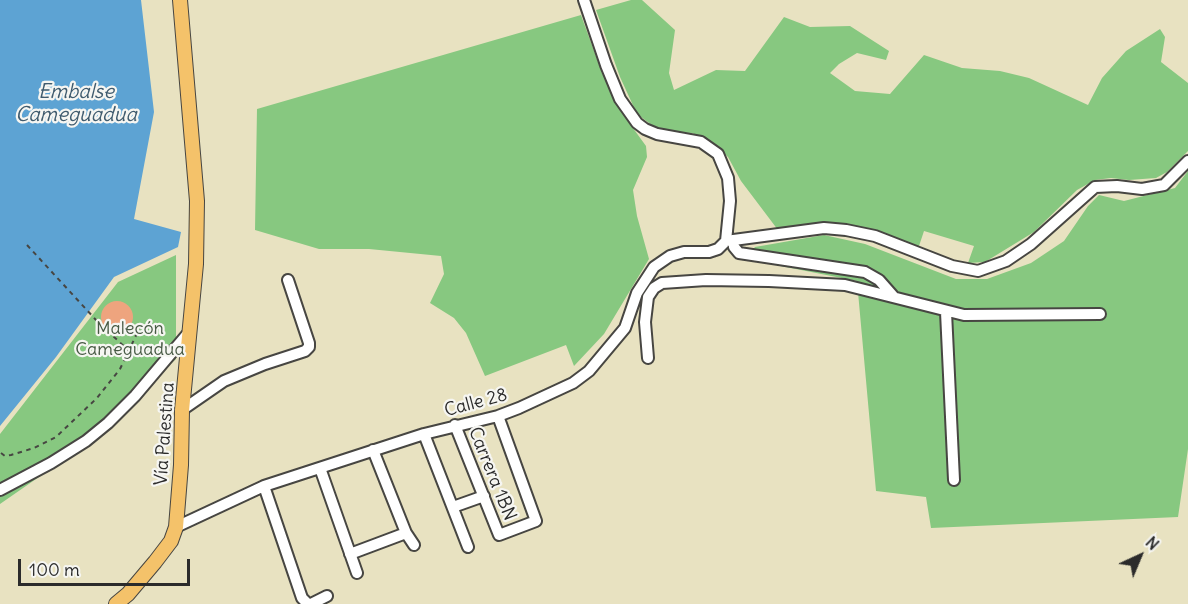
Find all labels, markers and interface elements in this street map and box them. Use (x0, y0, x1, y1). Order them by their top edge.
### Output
water label: Embalse Cameguadua (15, 80, 137, 127)
park label: Malecón Cameguadua (75, 318, 185, 360)
street label: Vía Palestina (151, 382, 179, 486)
street label: Calle 28 (442, 384, 510, 422)
street label: Carrera 1BN (463, 424, 521, 524)
north arrow (1110, 526, 1170, 586)
text: N (1142, 532, 1163, 554)
scale bar (21, 547, 194, 585)
text: 100 m (29, 558, 80, 581)

